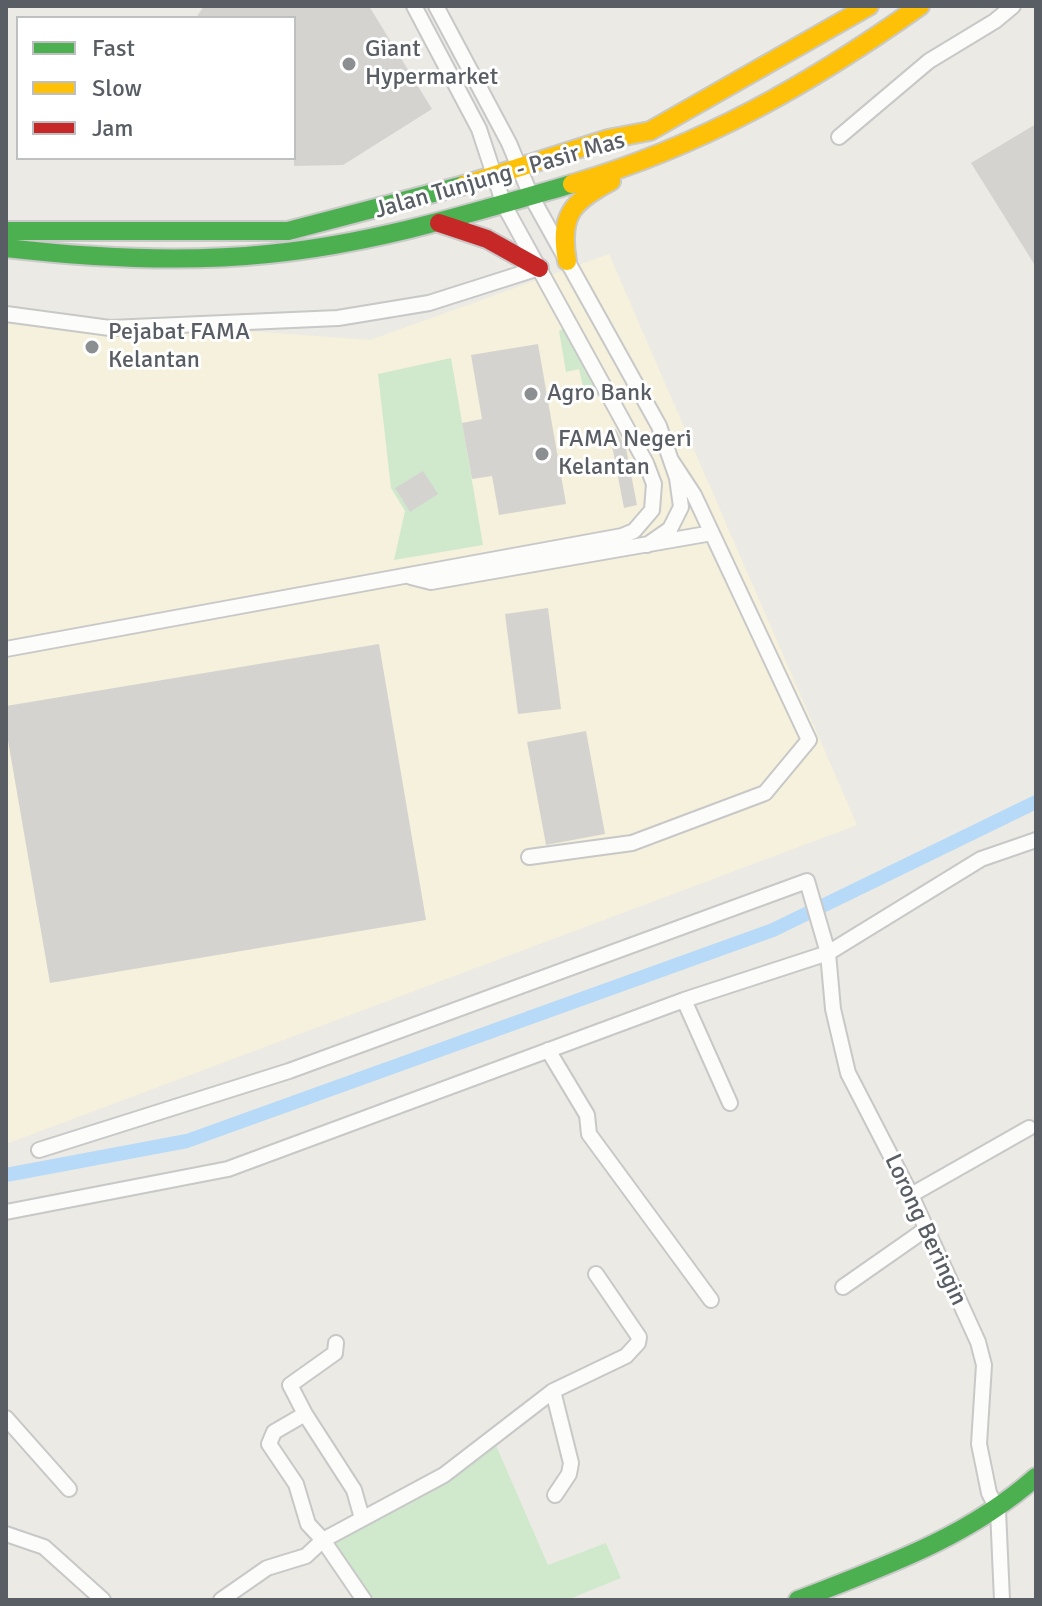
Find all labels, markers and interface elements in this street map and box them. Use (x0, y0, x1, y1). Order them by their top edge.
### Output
legend (16, 16, 296, 160)
text: Fast (92, 33, 135, 63)
place label: Giant Hypermarket (365, 36, 498, 92)
marker: Giant Hypermarket (340, 55, 358, 73)
text: Slow (92, 73, 142, 103)
text: Jam (92, 113, 133, 143)
street label: Jalan Tunjung - Pasir Mas (372, 126, 628, 226)
place label: Pejabat FAMA Kelantan (108, 319, 250, 375)
marker: Pejabat FAMA Kelantan (83, 338, 101, 356)
place label: Agro Bank (547, 380, 652, 408)
marker: Agro Bank (522, 385, 540, 403)
place label: FAMA Negeri Kelantan (558, 426, 692, 482)
marker: FAMA Negeri Kelantan (533, 445, 551, 463)
street label: Lorong Beringin (877, 1150, 973, 1310)

